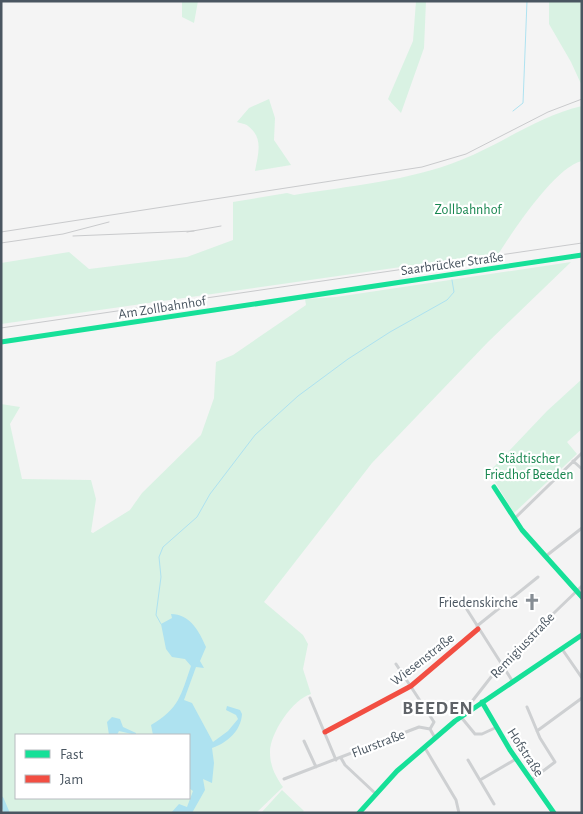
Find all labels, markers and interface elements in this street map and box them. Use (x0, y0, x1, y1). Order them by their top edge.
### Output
park label: Zollbahnhof (435, 203, 502, 217)
street label: Saarbrücker Straße (400, 250, 504, 278)
street label: Am Zollbahnhof (117, 294, 208, 322)
park label: Städtischer Friedhof Beeden (485, 452, 573, 482)
church icon: Friedenskirche (522, 592, 542, 612)
place label: Friedenskirche (439, 596, 518, 610)
street label: Remigiusstraße (488, 610, 557, 681)
street label: Wiesenstraße (388, 631, 457, 689)
district label: BEEDEN (402, 699, 474, 718)
street label: Hofstraße (504, 726, 546, 779)
street label: Flurstraße (350, 727, 407, 760)
legend (15, 734, 190, 799)
text: Fast (60, 747, 84, 762)
text: Jam (60, 772, 83, 787)

